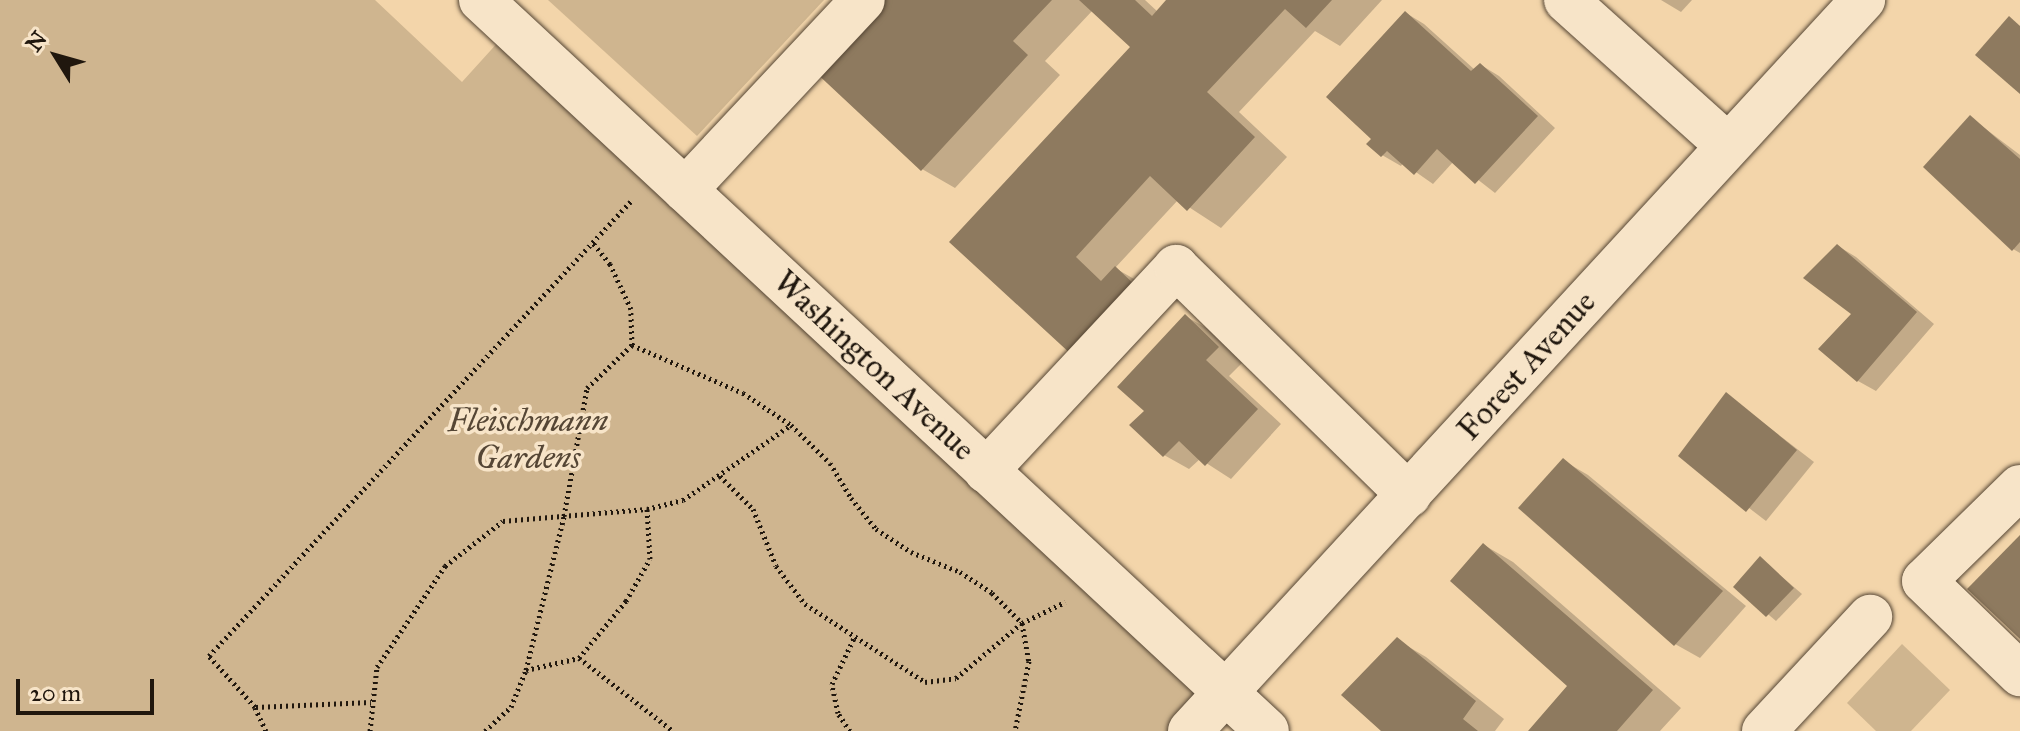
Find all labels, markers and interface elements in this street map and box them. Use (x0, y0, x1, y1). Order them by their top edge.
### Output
north arrow (16, 16, 96, 96)
text: N (20, 26, 53, 57)
street label: Washington Avenue (766, 263, 982, 469)
street label: Forest Avenue (1450, 283, 1604, 449)
park label: Fleischmann Gardens (448, 403, 608, 478)
scale bar (20, 663, 158, 713)
text: 20 m (30, 678, 81, 708)

